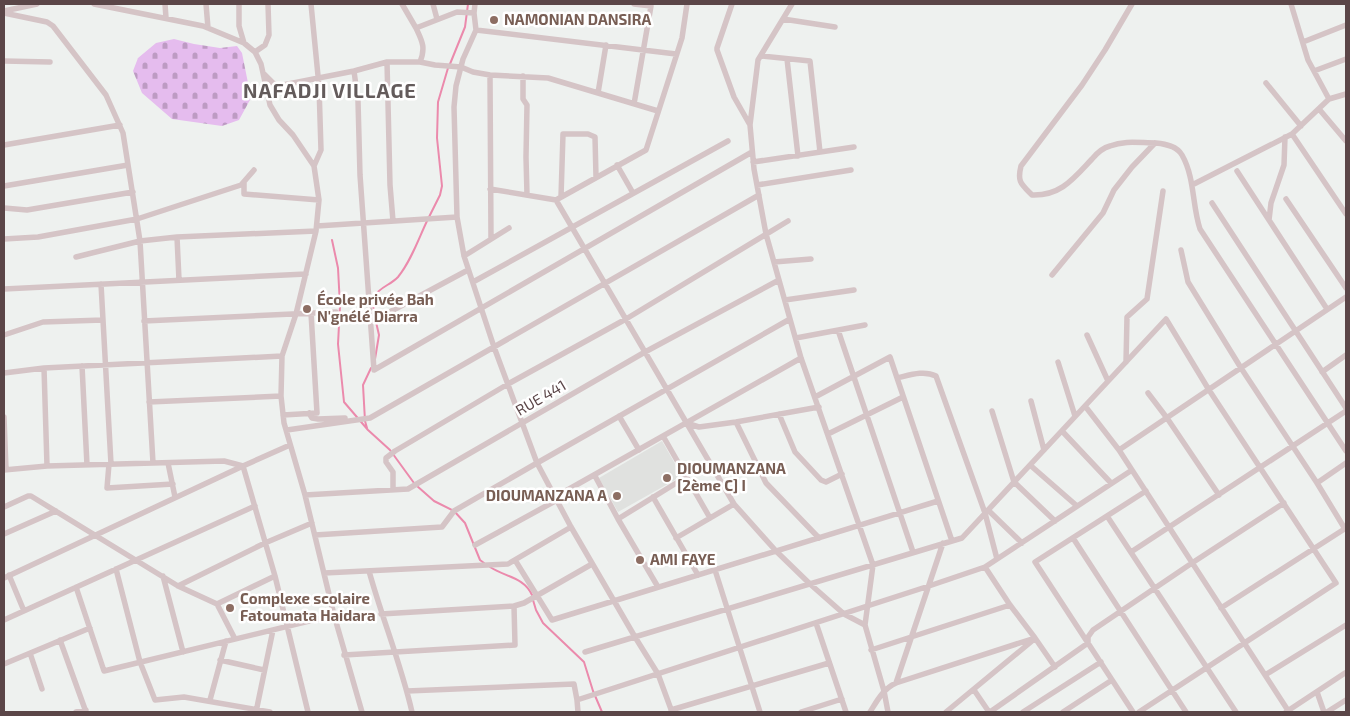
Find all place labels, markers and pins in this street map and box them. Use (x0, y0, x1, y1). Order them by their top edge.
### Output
place label: NAMONIAN DANSIRA (504, 10, 651, 28)
marker: NAMONIAN DANSIRA (488, 14, 500, 26)
place label: École privée Bah N'gnélé Diarra (317, 289, 434, 325)
marker: École privée Bah N'gnélé Diarra (301, 303, 313, 315)
place label: DIOUMANZANA [2ème C] I (677, 459, 786, 494)
marker: DIOUMANZANA [2ème C] I (661, 472, 673, 484)
place label: DIOUMANZANA A (486, 486, 607, 504)
marker: DIOUMANZANA A (611, 490, 623, 502)
place label: AMI FAYE (650, 550, 716, 568)
marker: AMI FAYE (634, 554, 646, 566)
place label: Complexe scolaire Fatoumata Haidara (240, 589, 376, 624)
marker: Complexe scolaire Fatoumata Haidara (224, 602, 236, 614)

